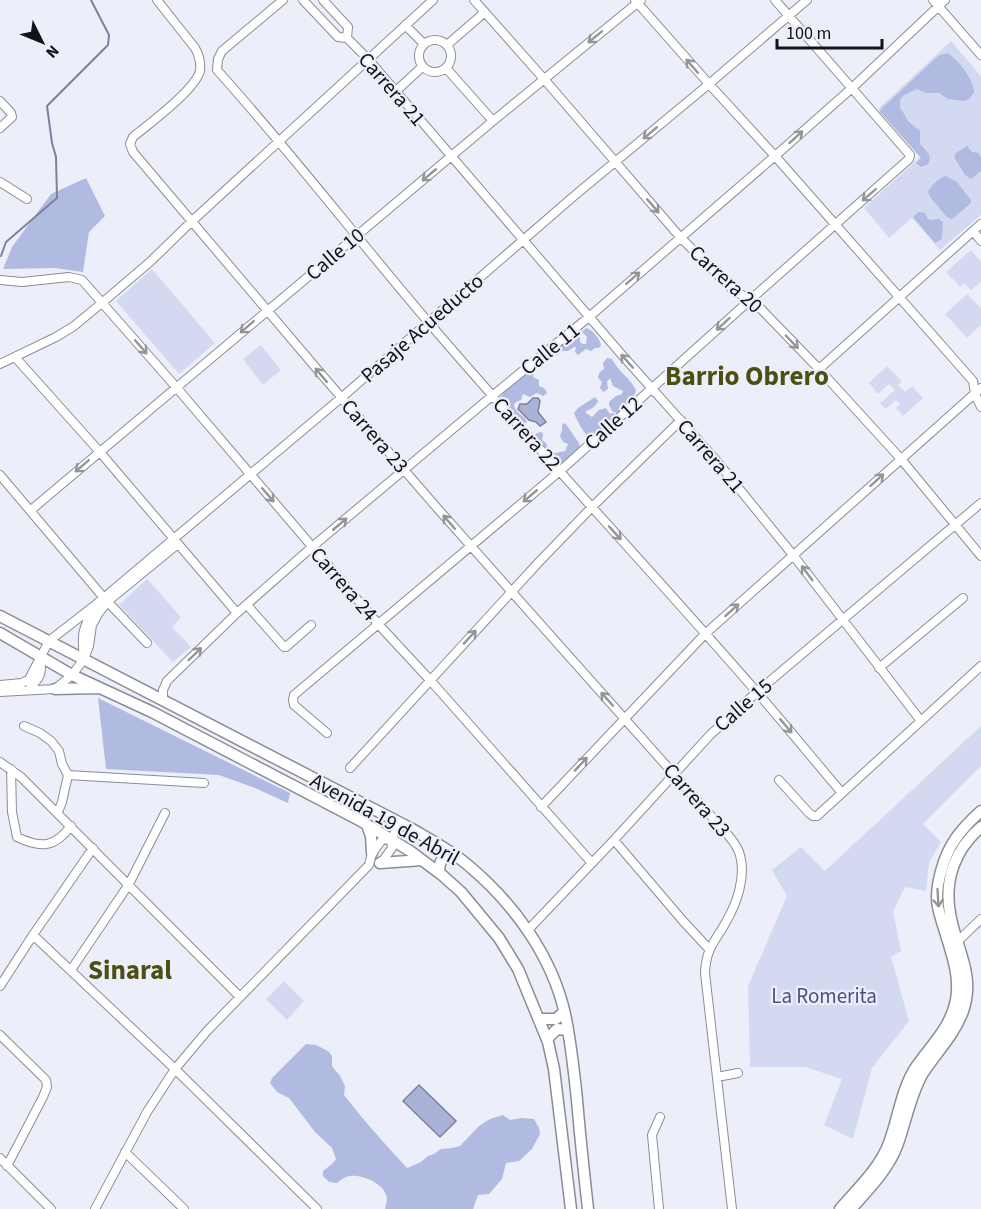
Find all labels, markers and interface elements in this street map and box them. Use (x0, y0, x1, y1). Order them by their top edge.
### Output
north arrow (12, 12, 72, 72)
scale bar (777, 12, 882, 50)
text: 100 m (786, 21, 831, 46)
one-way arrow (588, 31, 604, 44)
text: N (41, 40, 64, 63)
street label: Carrera 21 (351, 45, 433, 133)
one-way arrow (685, 59, 699, 74)
one-way arrow (643, 126, 658, 140)
one-way arrow (789, 130, 804, 144)
one-way arrow (421, 169, 437, 182)
one-way arrow (862, 188, 877, 202)
one-way arrow (646, 198, 660, 213)
street label: Calle 10 (299, 220, 371, 288)
street label: Carrera 20 (683, 238, 769, 320)
street label: Pasaje Acueducto (354, 266, 490, 390)
one-way arrow (625, 271, 640, 285)
street label: Calle 11 (514, 316, 586, 382)
one-way arrow (716, 317, 731, 331)
one-way arrow (240, 320, 255, 334)
one-way arrow (785, 334, 800, 349)
one-way arrow (134, 339, 148, 354)
one-way arrow (620, 353, 634, 368)
district label: Barrio Obrero (665, 357, 829, 396)
one-way arrow (315, 367, 328, 383)
street label: Calle 12 (577, 389, 649, 457)
street label: Carrera 22 (486, 391, 568, 477)
street label: Carrera 23 (334, 392, 416, 480)
street label: Carrera 21 (670, 412, 752, 500)
one-way arrow (75, 459, 90, 473)
one-way arrow (869, 473, 884, 487)
one-way arrow (261, 487, 274, 503)
one-way arrow (523, 489, 538, 503)
one-way arrow (442, 515, 456, 530)
one-way arrow (332, 517, 347, 531)
one-way arrow (608, 525, 622, 540)
street label: Carrera 24 (303, 540, 385, 628)
one-way arrow (801, 566, 814, 582)
one-way arrow (724, 603, 739, 617)
one-way arrow (463, 630, 477, 645)
one-way arrow (187, 647, 202, 661)
street label: Calle 15 (707, 671, 779, 739)
one-way arrow (600, 691, 614, 706)
one-way arrow (779, 718, 793, 733)
street label: Carrera 23 (656, 756, 738, 844)
one-way arrow (574, 757, 588, 772)
street label: Avenida 19 de Abril (305, 765, 465, 873)
one-way arrow (933, 888, 944, 908)
district label: Sinaral (88, 951, 172, 990)
park label: La Romerita (771, 981, 877, 1011)

